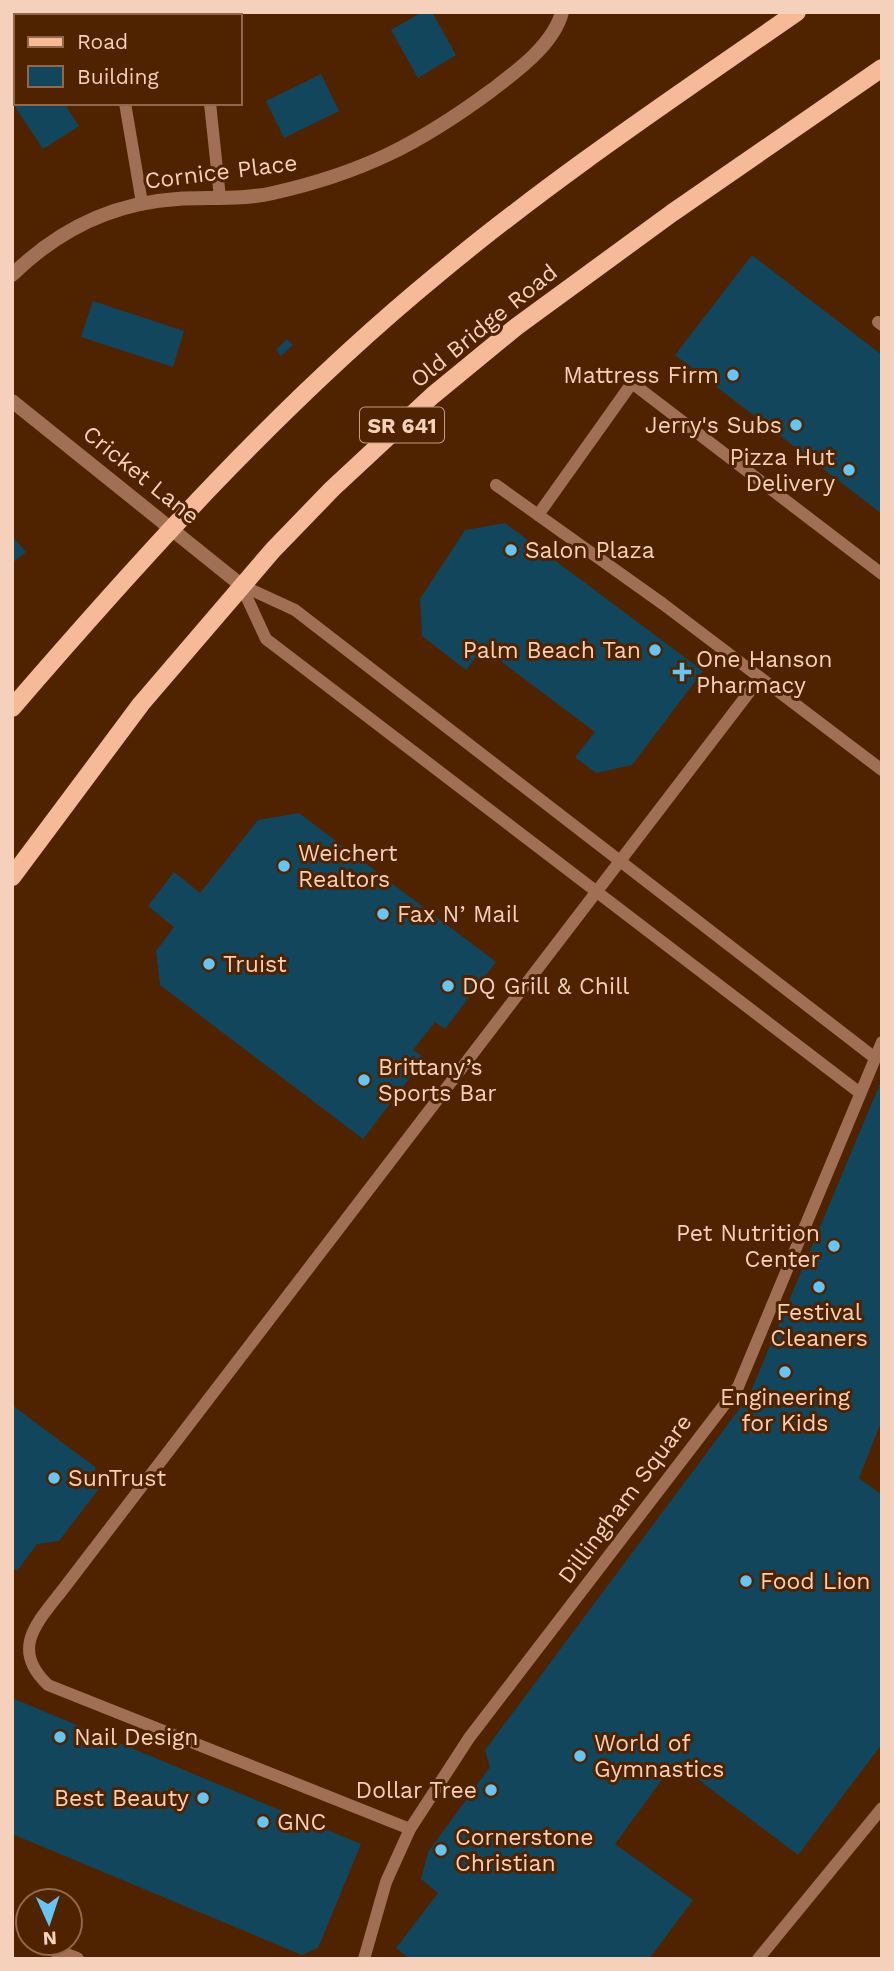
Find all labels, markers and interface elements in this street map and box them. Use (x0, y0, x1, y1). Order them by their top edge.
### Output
legend (14, 14, 242, 105)
text: Road (77, 29, 128, 54)
text: Building (77, 64, 159, 89)
street label: Cornice Place (143, 149, 299, 195)
street label: Old Bridge Road (405, 259, 563, 393)
place label: Mattress Firm (563, 362, 719, 389)
marker: Mattress Firm (725, 367, 741, 383)
road number: SR 641 (360, 408, 444, 442)
place label: Jerry's Subs (645, 412, 782, 439)
marker: Jerry's Subs (788, 417, 804, 433)
street label: Cricket Lane (78, 420, 204, 530)
place label: Pizza Hut Delivery (729, 444, 835, 497)
marker: Pizza Hut Delivery (841, 462, 857, 478)
place label: Salon Plaza (525, 537, 655, 564)
marker: Salon Plaza (503, 542, 519, 558)
place label: Palm Beach Tan (463, 637, 641, 664)
marker: Palm Beach Tan (647, 642, 663, 658)
place label: One Hanson Pharmacy (696, 646, 833, 699)
marker: One Hanson Pharmacy (674, 664, 690, 680)
place label: Weichert Realtors (298, 840, 398, 893)
marker: Weichert Realtors (276, 858, 292, 874)
place label: Fax N’ Mail (397, 901, 519, 928)
marker: Fax N’ Mail (375, 906, 391, 922)
place label: Truist (223, 951, 287, 978)
marker: Truist (201, 956, 217, 972)
place label: DQ Grill & Chill (462, 973, 629, 1000)
marker: DQ Grill & Chill (440, 978, 456, 994)
place label: Brittany’s Sports Bar (378, 1054, 497, 1107)
marker: Brittany’s Sports Bar (356, 1072, 372, 1088)
place label: Pet Nutrition Center (676, 1220, 820, 1273)
marker: Pet Nutrition Center (826, 1238, 842, 1254)
marker: Festival Cleaners (811, 1279, 827, 1295)
place label: Festival Cleaners (770, 1299, 868, 1352)
marker: Engineering for Kids (777, 1364, 793, 1380)
place label: Engineering for Kids (720, 1384, 851, 1437)
street label: Dillingham Square (553, 1409, 697, 1589)
place label: SunTrust (68, 1465, 166, 1492)
marker: SunTrust (46, 1470, 62, 1486)
place label: Food Lion (760, 1568, 871, 1595)
marker: Food Lion (738, 1573, 754, 1589)
place label: Nail Design (74, 1724, 199, 1751)
marker: Nail Design (52, 1729, 68, 1745)
place label: World of Gymnastics (594, 1730, 724, 1783)
marker: World of Gymnastics (572, 1748, 588, 1764)
place label: Dollar Tree (356, 1777, 477, 1804)
marker: Dollar Tree (483, 1782, 499, 1798)
place label: Best Beauty (54, 1785, 189, 1812)
marker: Best Beauty (195, 1790, 211, 1806)
place label: GNC (277, 1809, 326, 1836)
marker: GNC (255, 1814, 271, 1830)
place label: Cornerstone Christian (455, 1824, 593, 1877)
marker: Cornerstone Christian (433, 1842, 449, 1858)
north arrow (14, 1887, 84, 1957)
text: N (42, 1927, 58, 1950)

